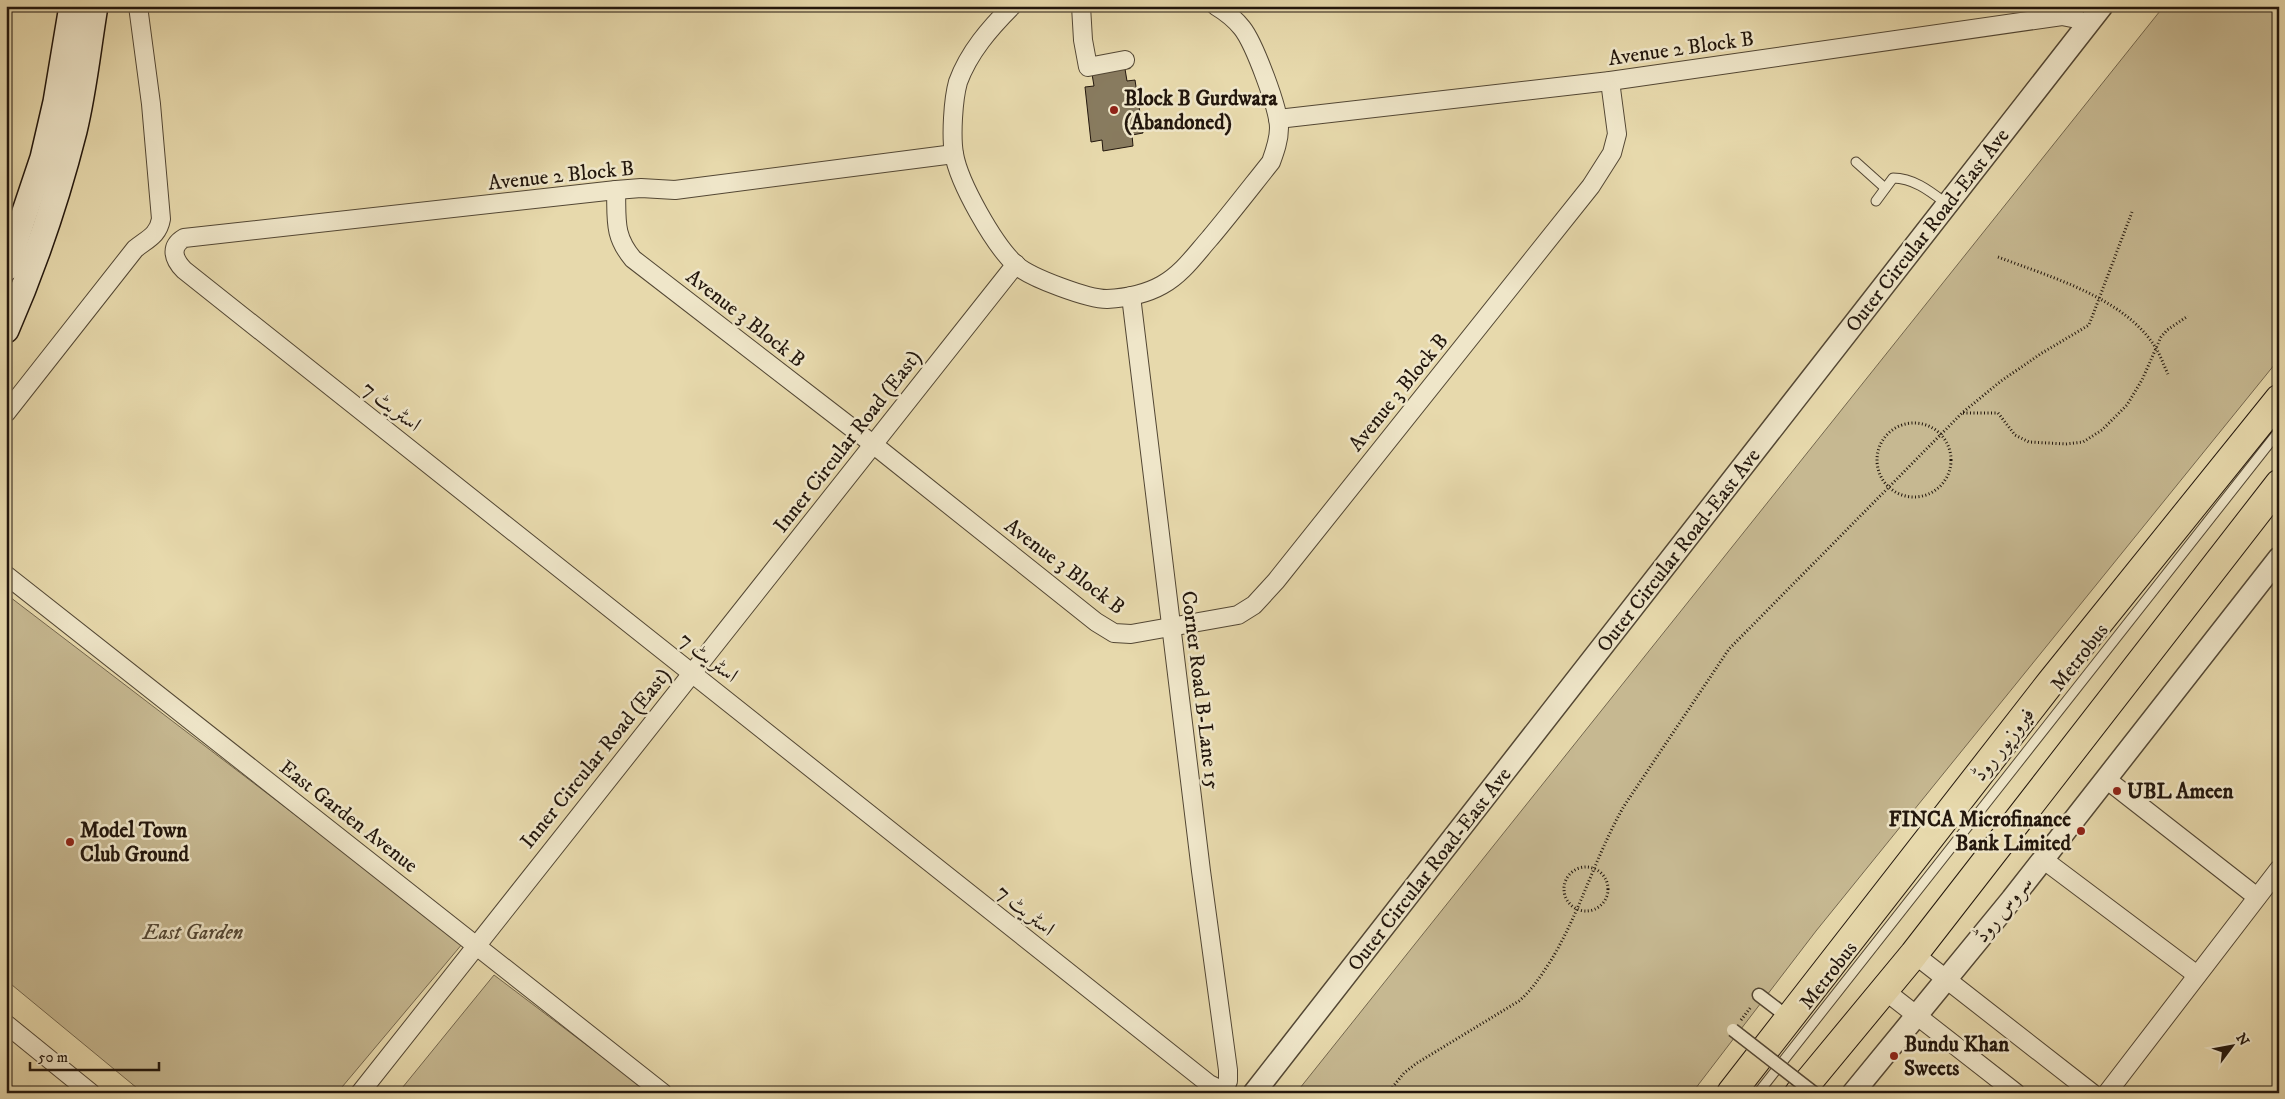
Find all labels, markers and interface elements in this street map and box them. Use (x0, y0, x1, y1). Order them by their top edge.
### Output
street label: Avenue 2 Block B (1607, 26, 1756, 72)
place label: Block B Gurdwara (Abandoned) (1124, 86, 1278, 136)
marker: Block B Gurdwara (Abandoned) (1108, 104, 1120, 116)
street label: Outer Circular Road-East Ave (1840, 123, 2016, 338)
street label: Avenue 2 Block B (487, 155, 635, 197)
street label: Avenue 3 Block B (681, 264, 810, 373)
street label: Avenue 3 Block B (1343, 328, 1454, 457)
street label: Inner Circular Road (East) (768, 345, 927, 538)
street label: اسٹریٹ 7 (357, 376, 426, 438)
street label: Outer Circular Road-East Ave (1591, 443, 1767, 658)
street label: Avenue 3 Block B (999, 513, 1130, 621)
street label: Corner Road B-Lane 15 (1175, 589, 1225, 791)
street label: Metrobus (2045, 618, 2114, 697)
street label: اسٹریٹ 7 (674, 627, 743, 689)
street label: Inner Circular Road (East) (515, 663, 677, 854)
street label: فیروزپور روڈ (1967, 702, 2041, 787)
street label: East Garden Avenue (274, 755, 423, 879)
street label: Outer Circular Road-East Ave (1342, 762, 1518, 977)
place label: UBL Ameen (2127, 779, 2235, 805)
marker: UBL Ameen (2111, 785, 2123, 797)
place label: FINCA Microfinance Bank Limited (1889, 807, 2072, 857)
place label: Model Town Club Ground (80, 818, 189, 868)
marker: FINCA Microfinance Bank Limited (2075, 825, 2087, 837)
marker: Model Town Club Ground (64, 836, 76, 848)
street label: سروس روڈ (1969, 871, 2039, 948)
street label: اسٹریٹ 7 (991, 879, 1060, 942)
park label: East Garden (142, 920, 244, 946)
street label: Metrobus (1794, 936, 1863, 1015)
north arrow (2208, 1022, 2258, 1072)
text: N (2231, 1030, 2253, 1050)
place label: Bundu Khan Sweets (1904, 1032, 2010, 1082)
scale bar (30, 1039, 159, 1071)
text: 50 m (38, 1048, 68, 1067)
marker: Bundu Khan Sweets (1888, 1050, 1900, 1062)

